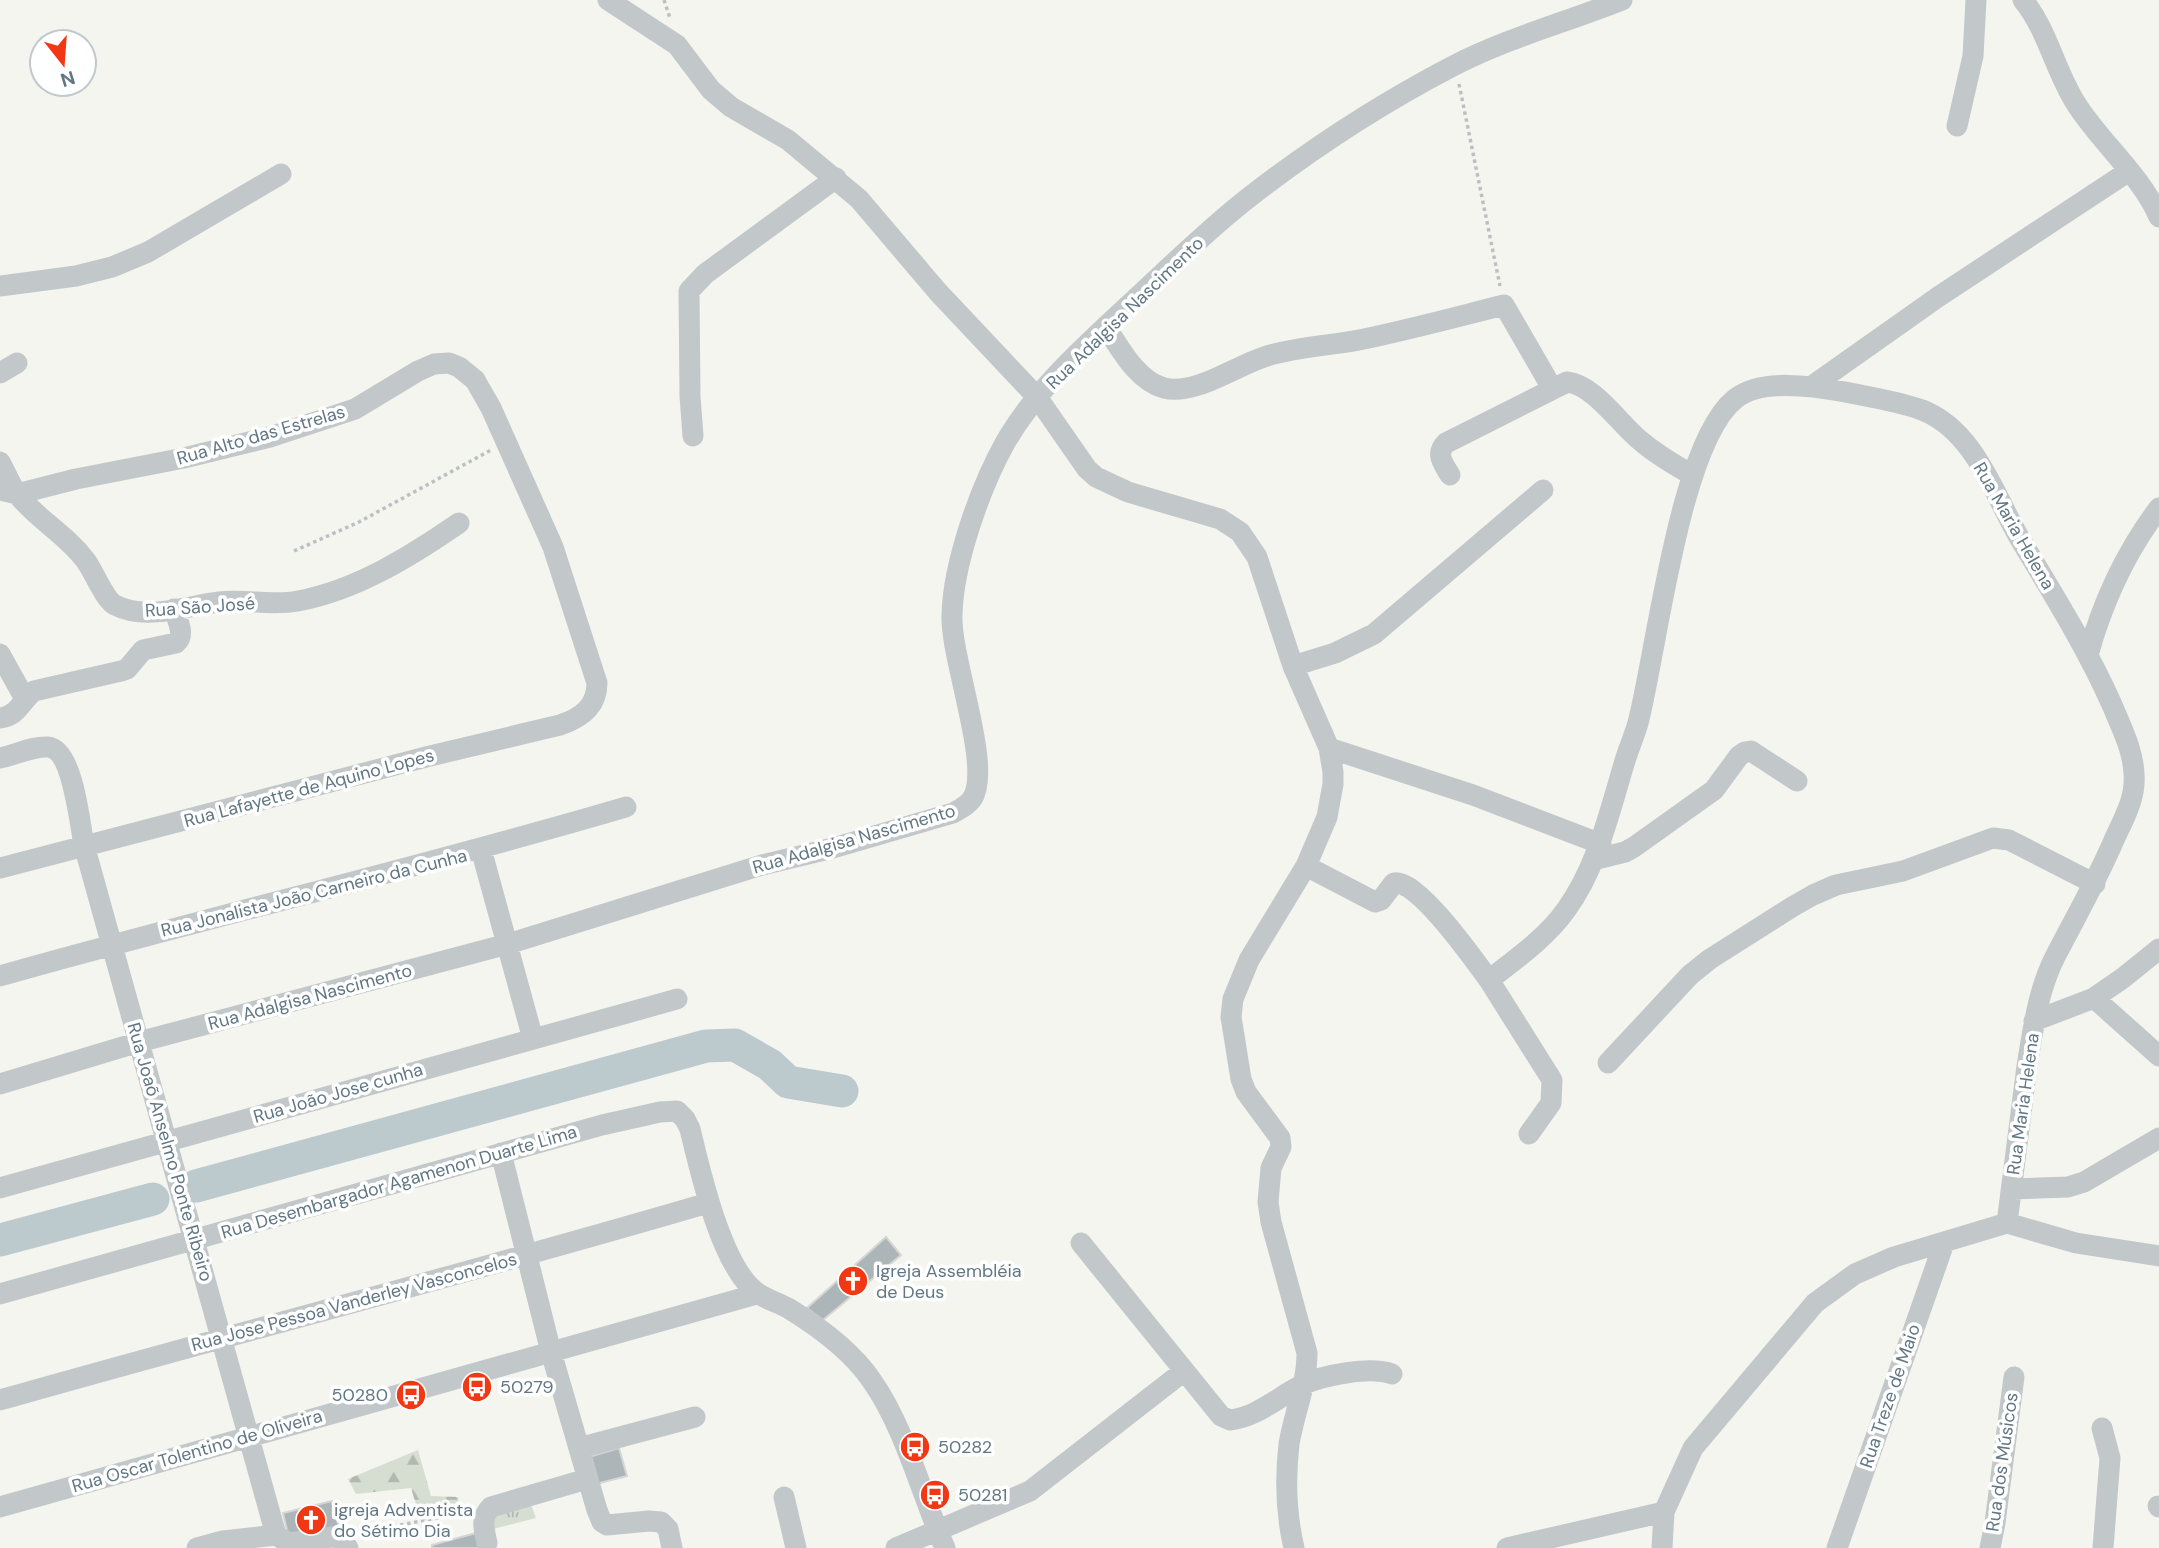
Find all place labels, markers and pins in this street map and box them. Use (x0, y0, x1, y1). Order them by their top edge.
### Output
place label: Igreja Assembléia de Deus (876, 1259, 1022, 1304)
church icon: Igreja Assembléia de Deus (836, 1264, 870, 1298)
bus stop icon: 50279 (460, 1370, 494, 1404)
place label: 50279 (500, 1375, 554, 1399)
bus stop icon: 50280 (394, 1378, 428, 1412)
place label: 50280 (332, 1383, 388, 1407)
bus stop icon: 50282 (898, 1430, 932, 1464)
place label: 50282 (938, 1435, 992, 1459)
bus stop icon: 50281 (918, 1478, 952, 1512)
place label: 50281 (958, 1483, 1007, 1507)
place label: igreja Adventista do Sétimo Dia (334, 1498, 473, 1543)
church icon: igreja Adventista do Sétimo Dia (294, 1503, 328, 1537)

